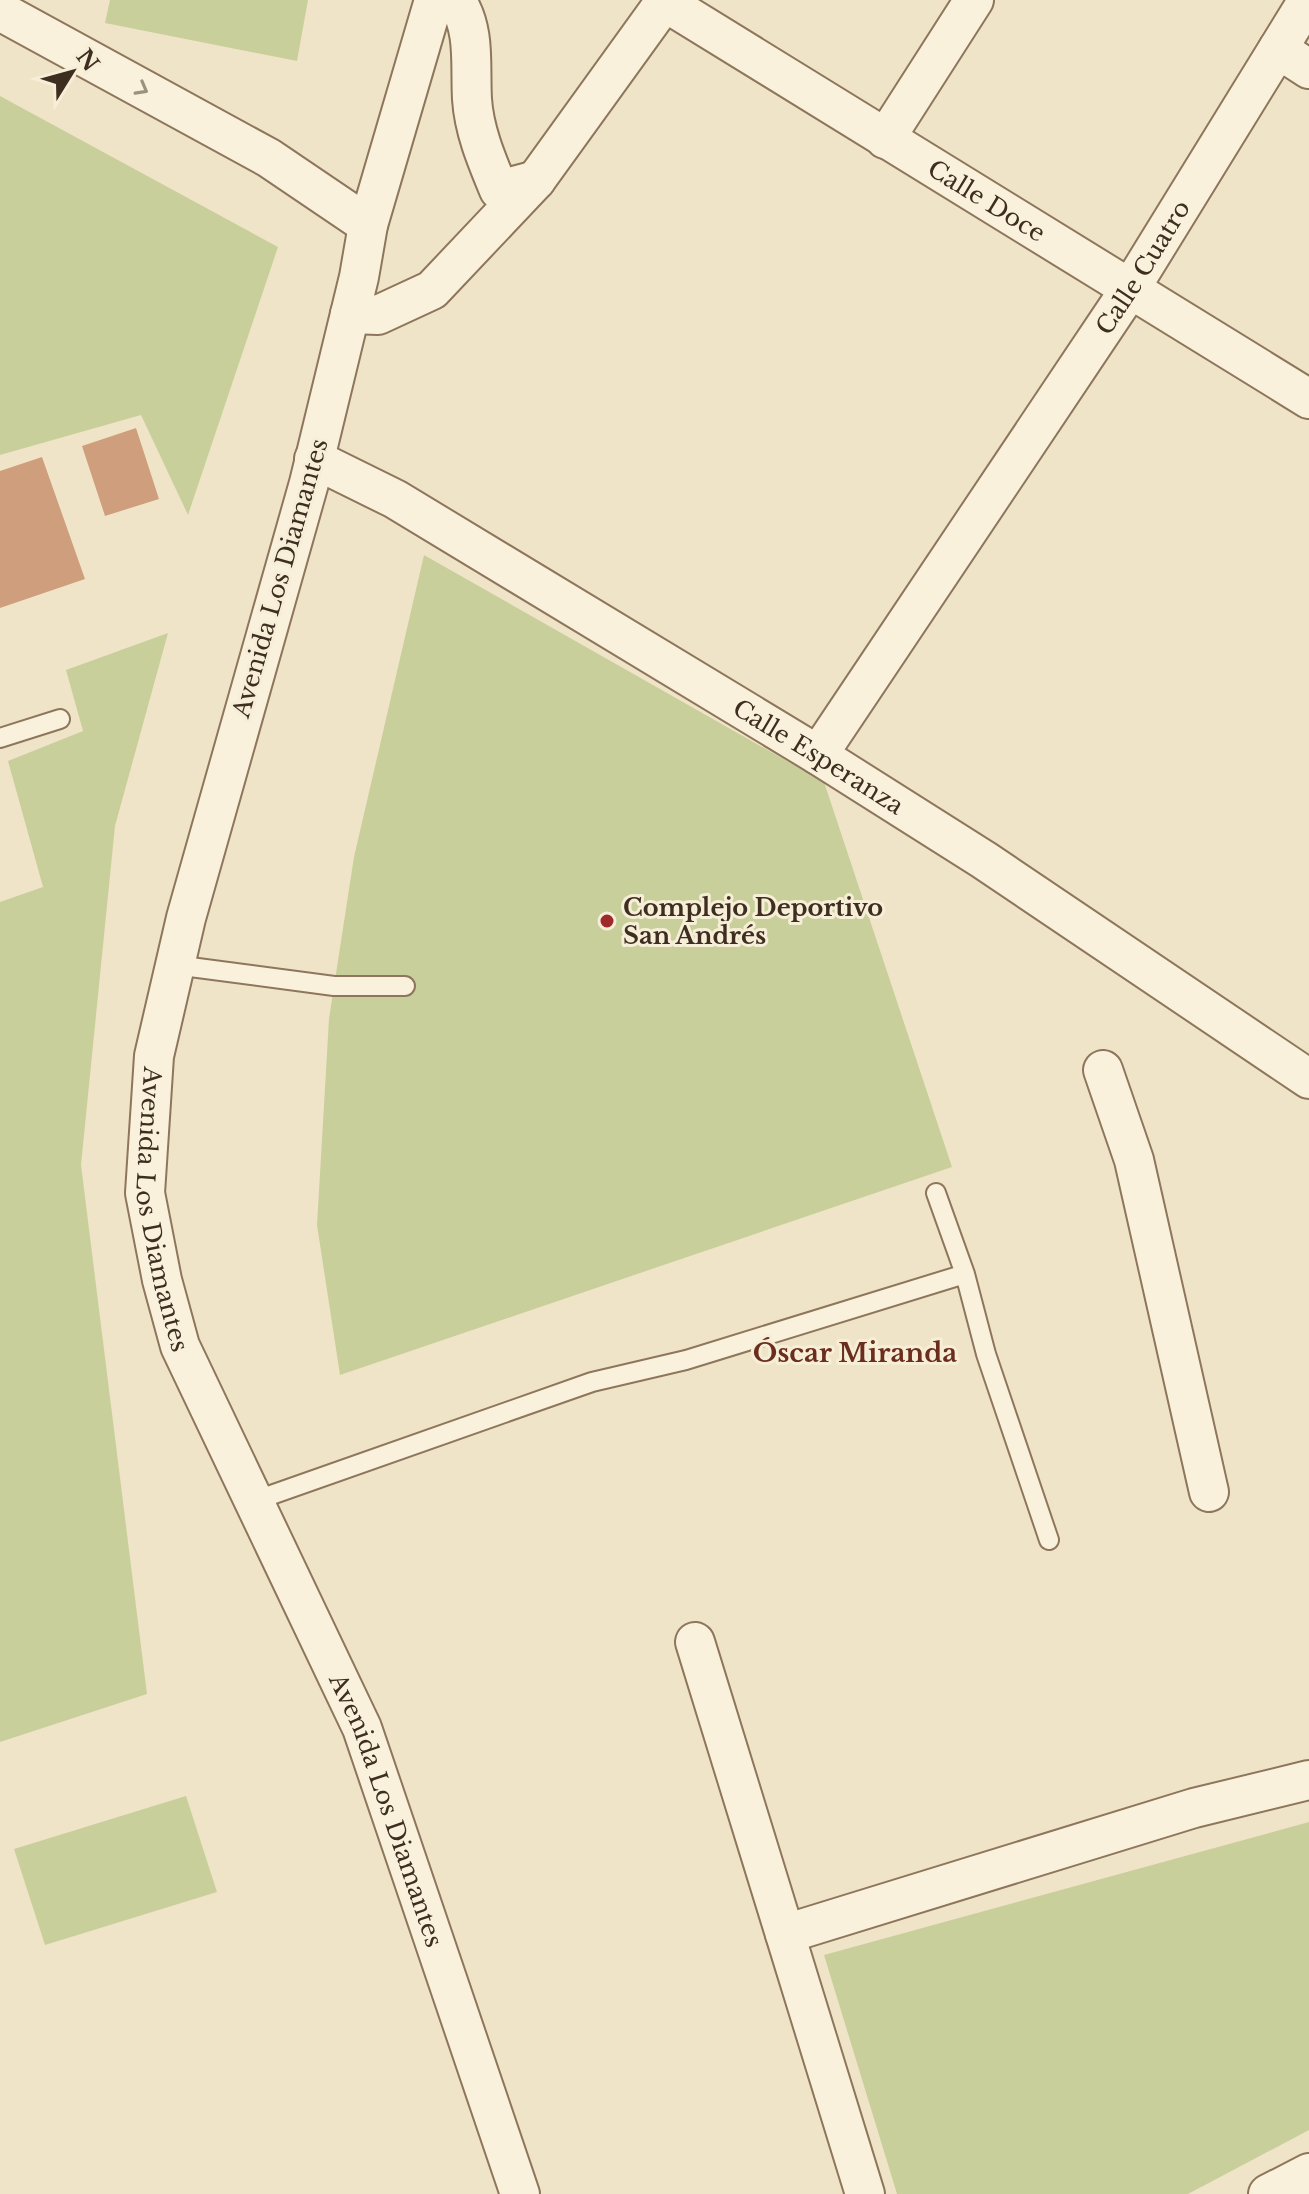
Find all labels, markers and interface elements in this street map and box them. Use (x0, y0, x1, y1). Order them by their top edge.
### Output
north arrow (32, 32, 112, 112)
text: N (71, 44, 105, 77)
one-way arrow (134, 79, 148, 94)
street label: Calle Doce (923, 153, 1051, 247)
street label: Calle Cuatro (1089, 195, 1196, 340)
street label: Avenida Los Diamantes (226, 435, 334, 722)
street label: Calle Esperanza (728, 693, 910, 820)
place label: Complejo Deportivo San Andrés (623, 893, 883, 950)
marker: Complejo Deportivo San Andrés (598, 912, 616, 930)
street label: Avenida Los Diamantes (130, 1065, 195, 1355)
district label: Óscar Miranda (753, 1337, 957, 1369)
street label: Avenida Los Diamantes (323, 1668, 450, 1951)

